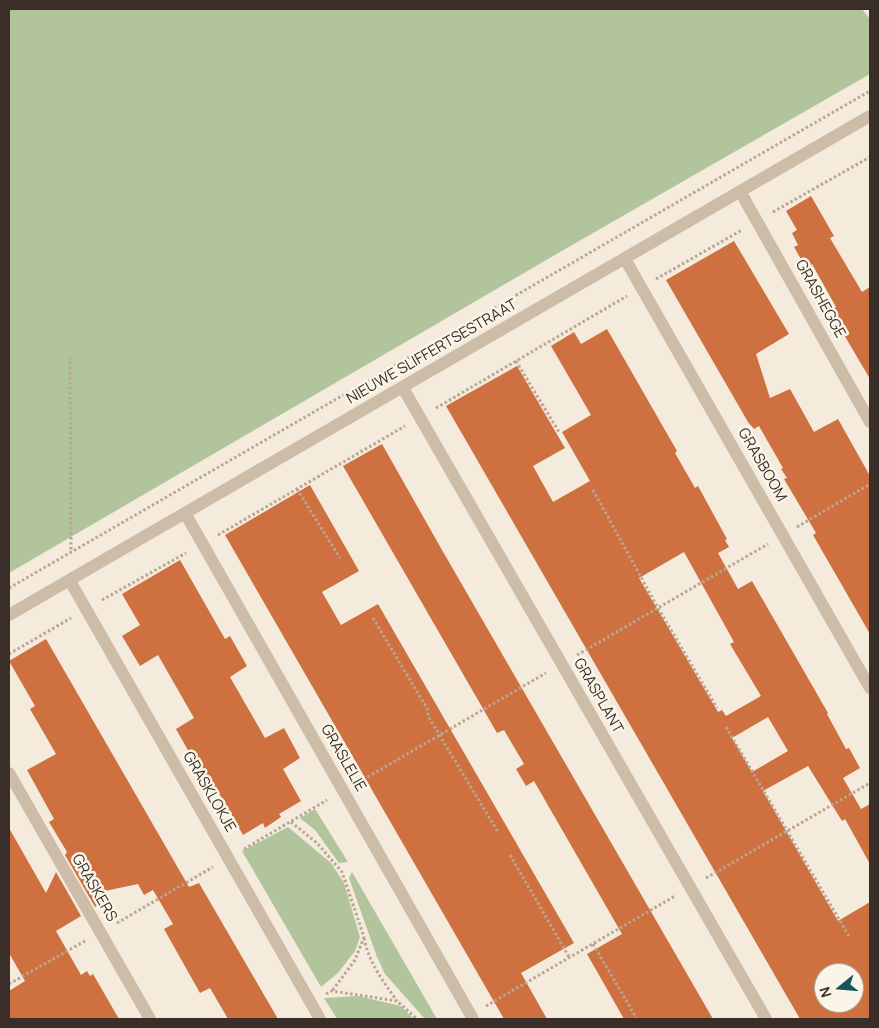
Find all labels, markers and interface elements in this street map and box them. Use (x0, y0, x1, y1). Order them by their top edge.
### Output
street label: GRASHEGGE (791, 257, 849, 341)
street label: NIEUWE SLIFFERTSESTRAAT (344, 296, 520, 408)
street label: GRASBOOM (734, 425, 790, 505)
street label: GRASPLANT (569, 655, 627, 737)
street label: GRASLELIE (317, 721, 369, 795)
street label: GRASKLOKJE (179, 749, 239, 835)
street label: GRASKERS (68, 851, 120, 925)
north arrow (814, 963, 864, 1013)
text: N (815, 985, 836, 1000)

